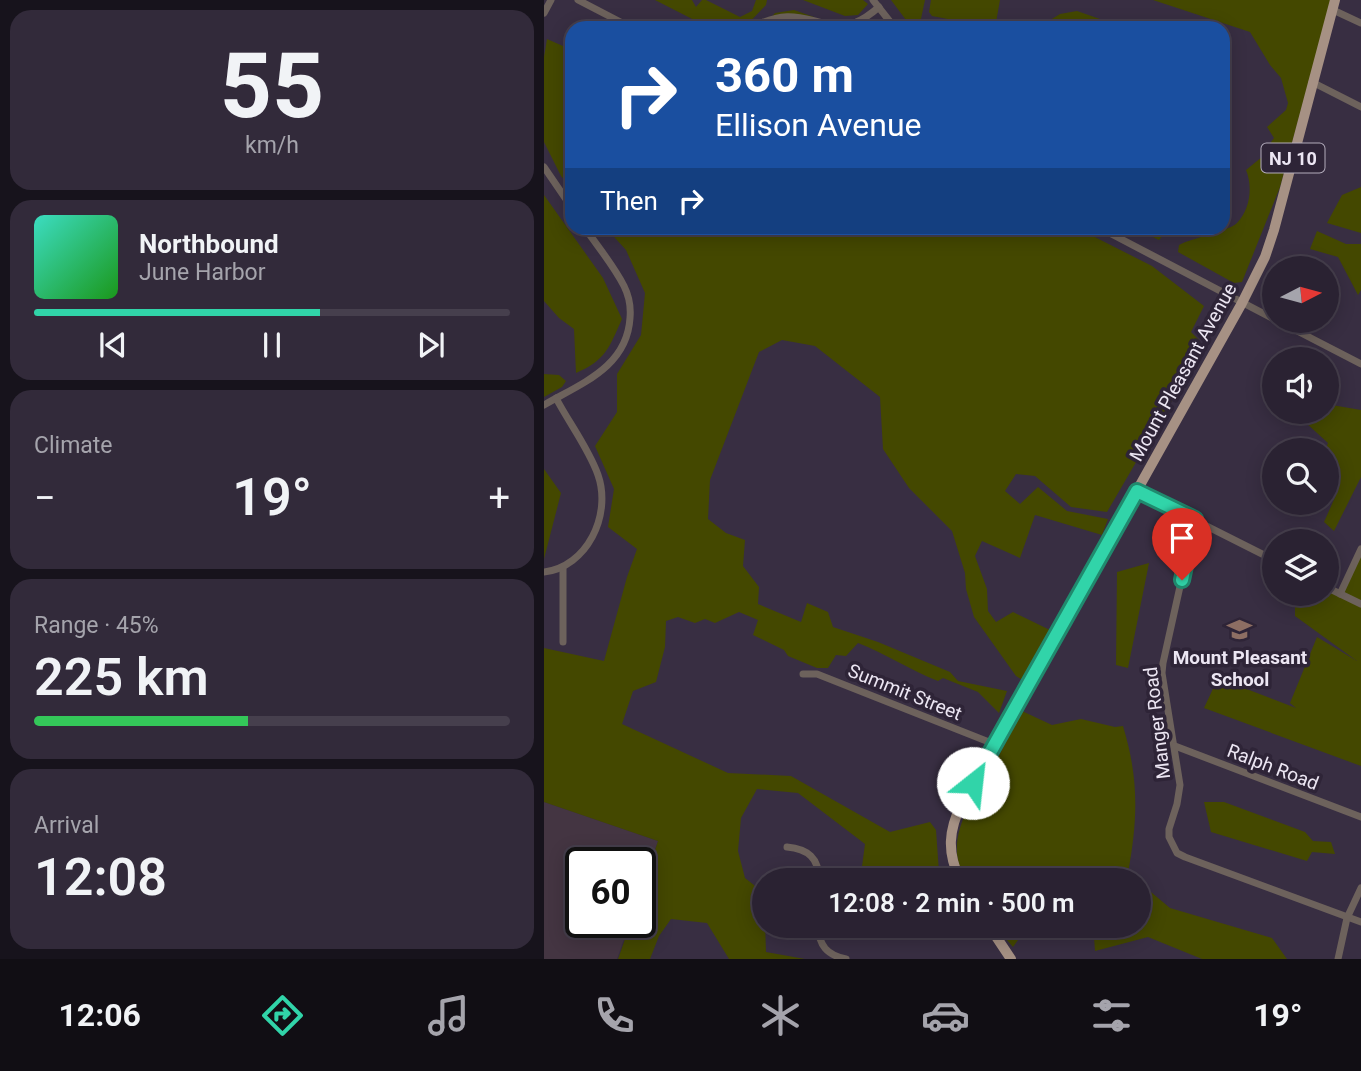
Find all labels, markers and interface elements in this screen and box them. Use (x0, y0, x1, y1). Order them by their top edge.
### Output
text: 55 (220, 33, 324, 139)
text: 360 m (715, 47, 854, 104)
icon: right (600, 49, 691, 140)
text: Ellison Avenue (715, 106, 922, 144)
text: km/h (245, 132, 299, 159)
road number: NJ 10 (1262, 144, 1324, 173)
icon: right (672, 182, 710, 220)
text: Then (600, 186, 658, 216)
text: Northbound (139, 229, 279, 259)
north arrow (1262, 256, 1338, 332)
map controls (1262, 256, 1339, 606)
text: June Harbor (139, 259, 266, 286)
street label: Mount Pleasant Avenue (1124, 279, 1242, 465)
icon: previous (94, 326, 132, 364)
icon: pause (253, 326, 291, 364)
icon: next (412, 326, 450, 364)
button: sound (1262, 347, 1339, 424)
text: Climate (34, 432, 113, 459)
button: search (1262, 438, 1339, 515)
text: 19° (232, 467, 312, 528)
text: − (34, 476, 56, 520)
text: + (488, 476, 510, 520)
pin (1152, 508, 1212, 580)
icon: arrive (1163, 519, 1201, 557)
button: layers (1262, 529, 1339, 606)
text: Range · 45% (34, 612, 159, 639)
school or university icon: Mount Pleasant School (1226, 615, 1254, 643)
place label: Mount Pleasant School (1173, 646, 1308, 691)
text: 225 km (34, 647, 209, 708)
street label: Summit Street (845, 659, 965, 725)
street label: Manger Road (1139, 666, 1175, 780)
street label: Ralph Road (1224, 739, 1322, 795)
position arrow (936, 746, 1010, 820)
text: Arrival (34, 812, 99, 839)
text: 12:08 (34, 847, 167, 908)
speed limit sign: 60 (565, 847, 656, 938)
text: 12:08 · 2 min · 500 m (828, 888, 1075, 918)
icon: directions (258, 991, 307, 1040)
icon: music (424, 991, 473, 1040)
icon: phone (590, 991, 639, 1040)
icon: climate (756, 991, 805, 1040)
icon: car (921, 991, 970, 1040)
icon: filters (1087, 991, 1136, 1040)
text: 12:06 (58, 996, 141, 1034)
text: 19° (1253, 996, 1302, 1034)

